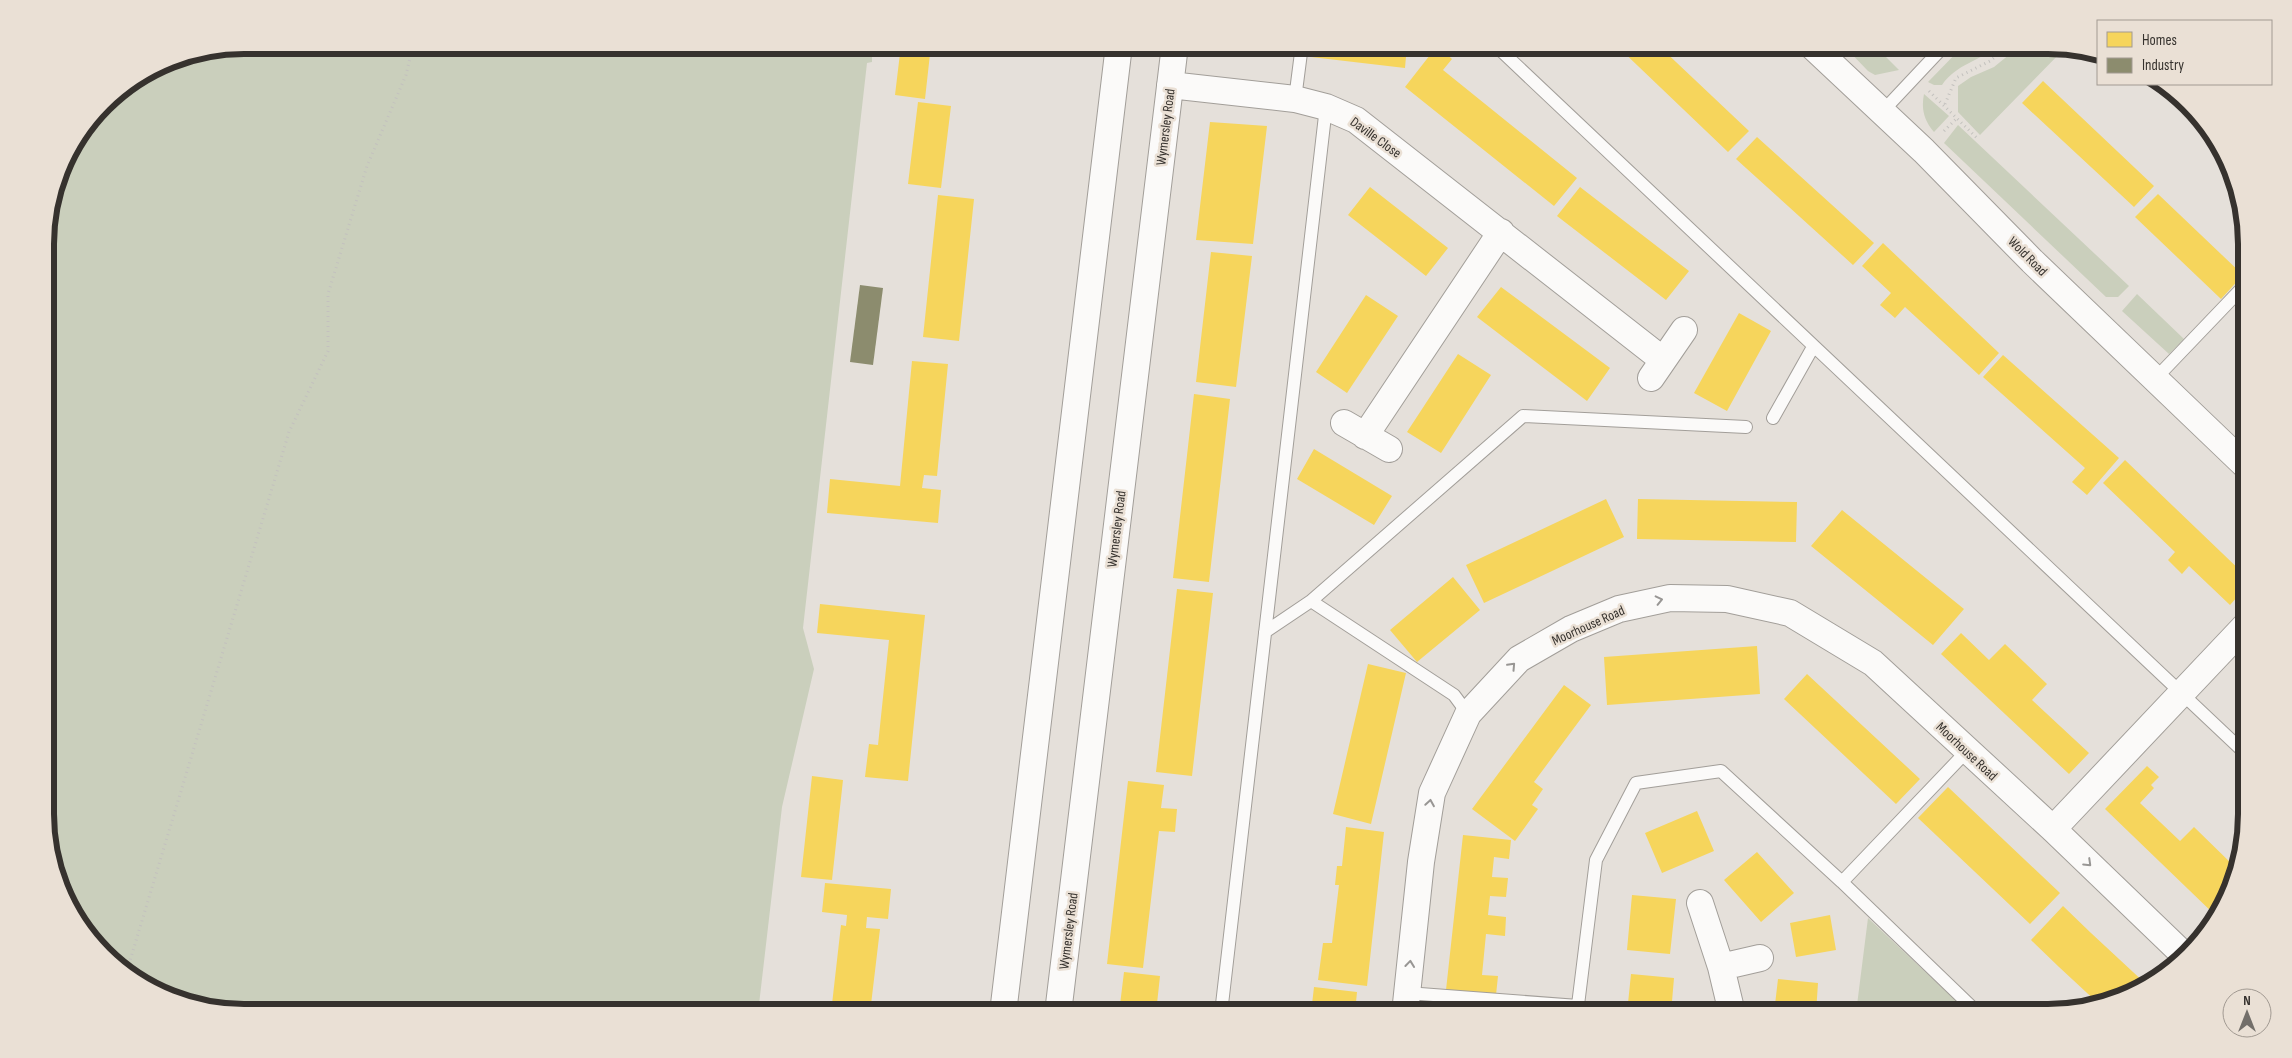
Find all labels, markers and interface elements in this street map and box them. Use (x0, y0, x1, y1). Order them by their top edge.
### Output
legend (2097, 20, 2272, 85)
text: Homes (2142, 31, 2177, 50)
text: Industry (2142, 56, 2184, 75)
street label: Wymersley Road (1152, 88, 1179, 166)
street label: Daville Close (1347, 113, 1405, 162)
street label: Wold Road (2004, 233, 2051, 280)
street label: Wymersley Road (1103, 490, 1130, 568)
one-way arrow (1654, 595, 1663, 606)
street label: Moorhouse Road (1549, 602, 1627, 649)
one-way arrow (1506, 662, 1515, 671)
street label: Moorhouse Road (1932, 719, 2001, 784)
one-way arrow (1425, 799, 1435, 807)
one-way arrow (2082, 857, 2091, 866)
street label: Wymersley Road (1055, 892, 1082, 970)
one-way arrow (1404, 960, 1415, 968)
north arrow (2222, 988, 2272, 1038)
text: N (2243, 992, 2251, 1009)

